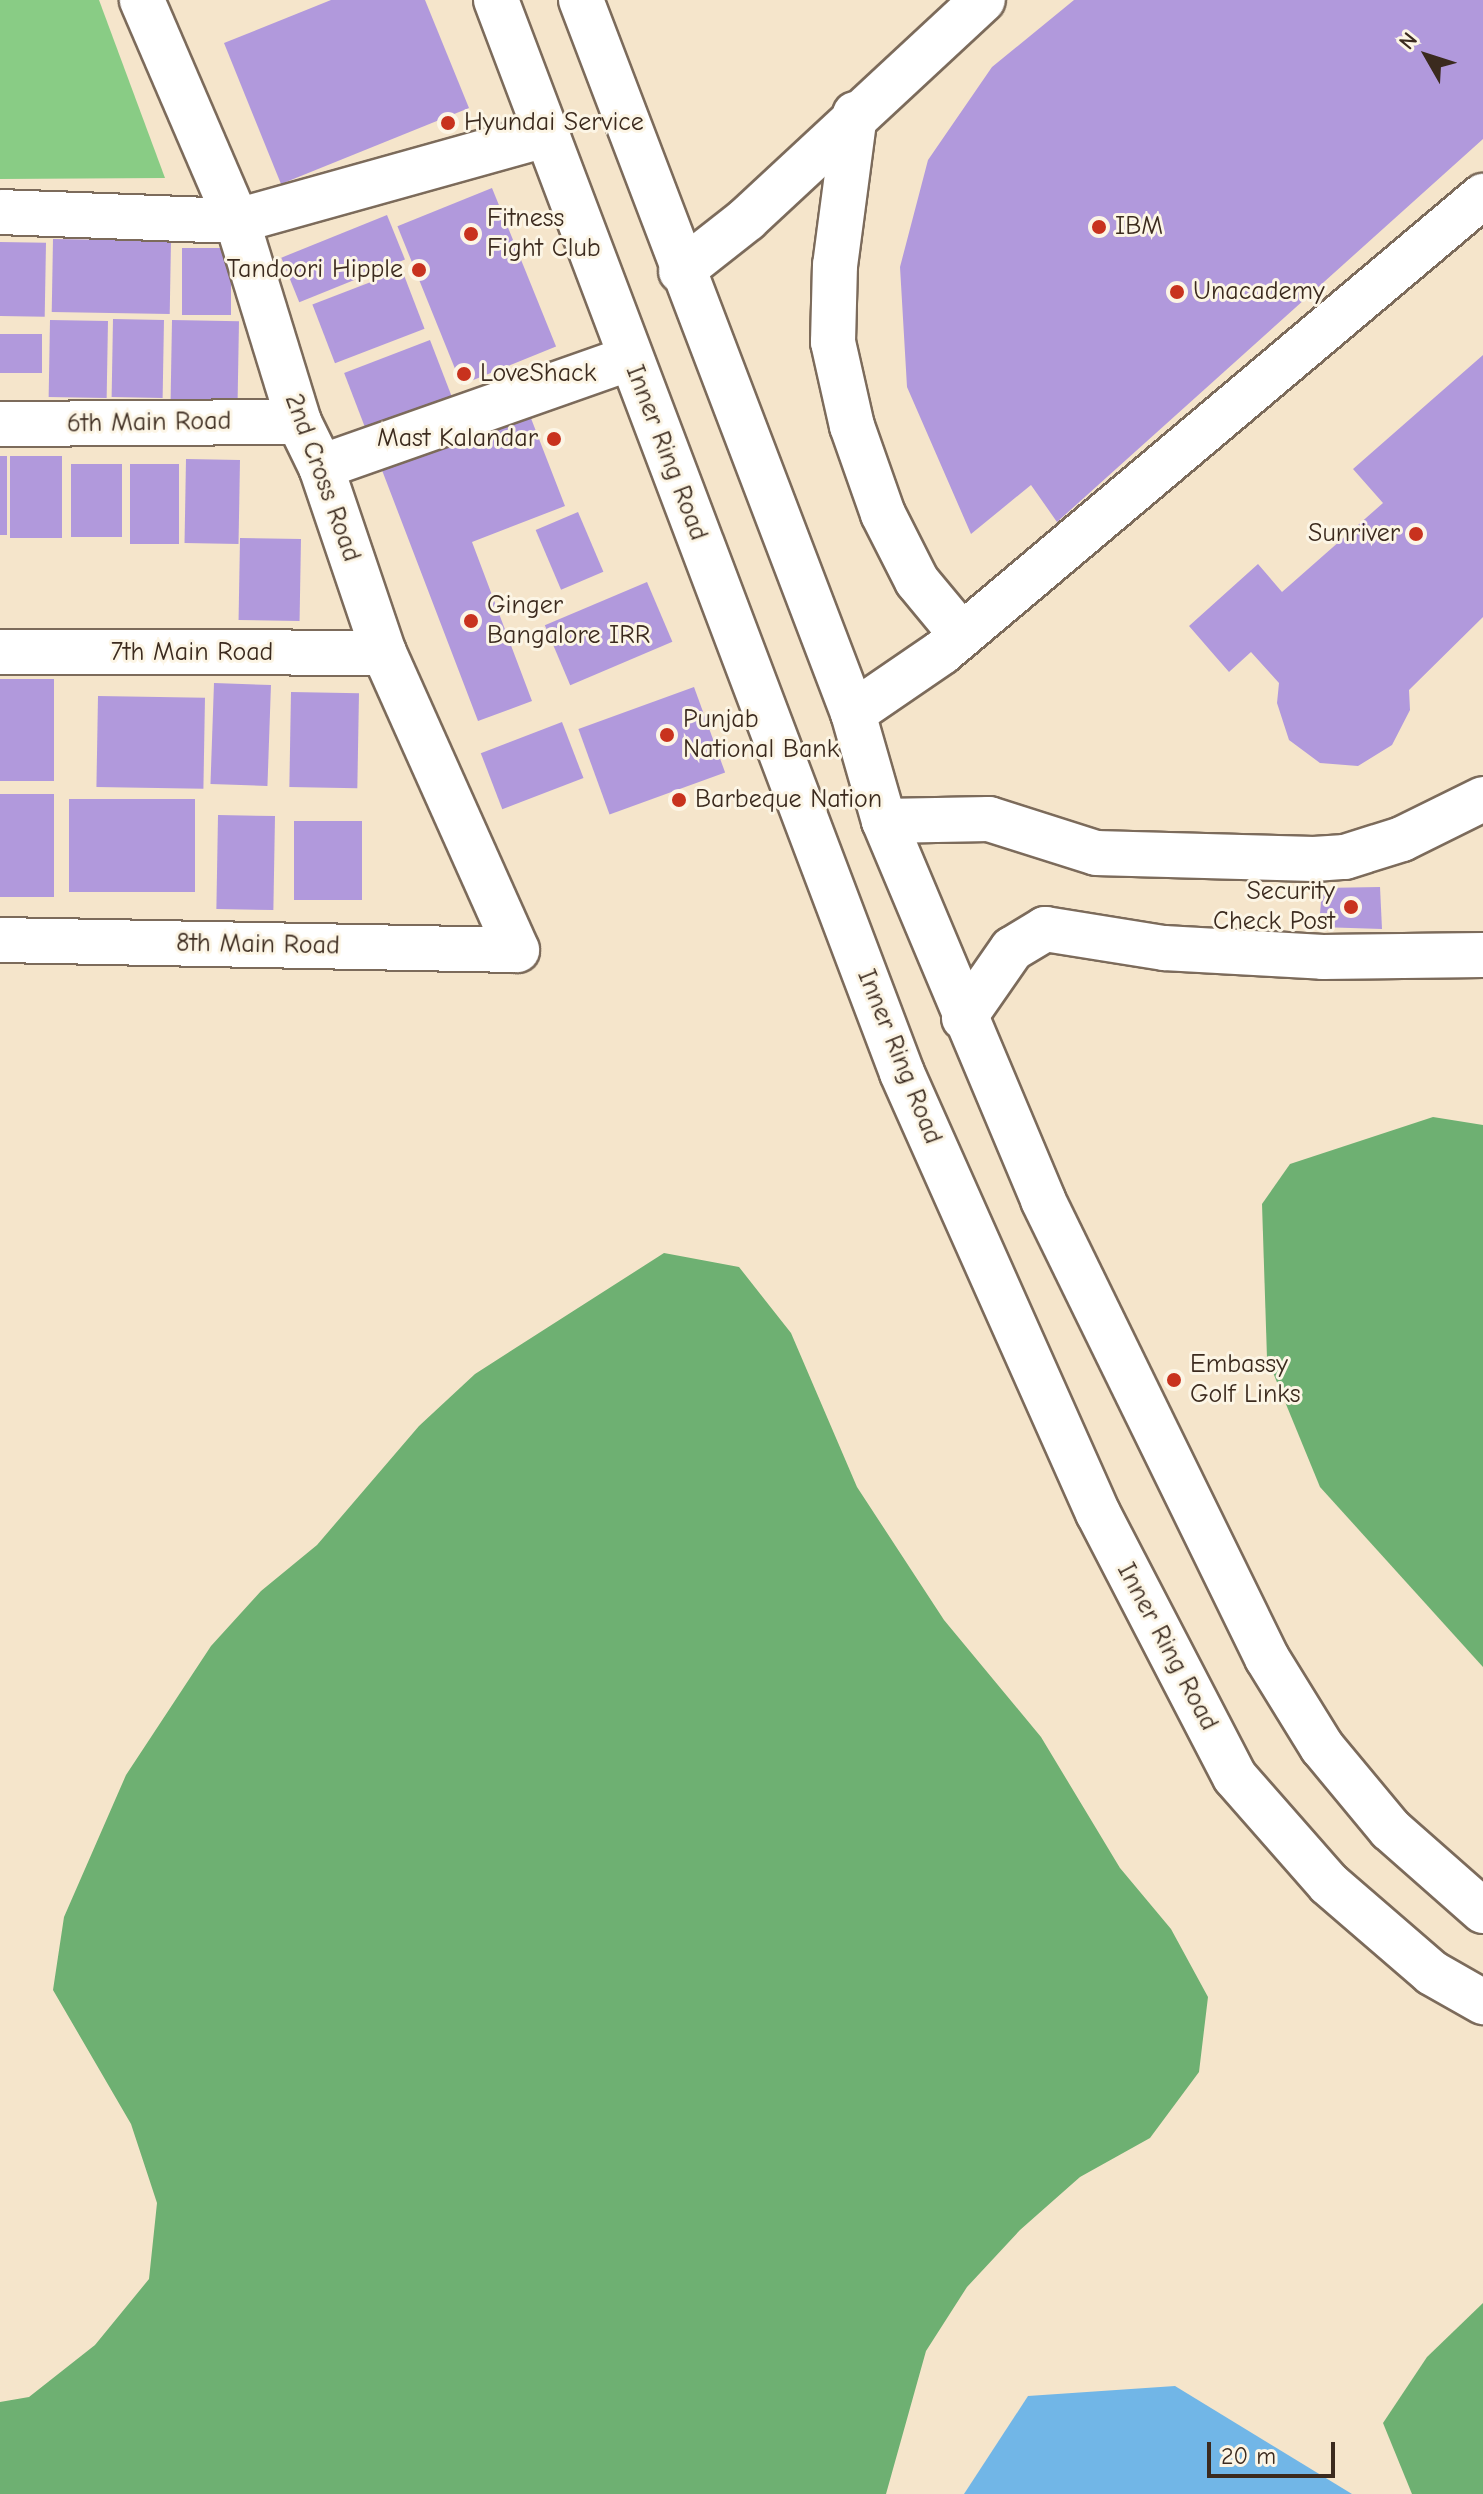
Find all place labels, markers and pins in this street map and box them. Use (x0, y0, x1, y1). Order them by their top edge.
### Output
place label: Hyundai Service (464, 107, 644, 139)
marker: Hyundai Service (439, 114, 457, 132)
place label: Fitness Fight Club (487, 203, 601, 264)
place label: IBM (1115, 211, 1163, 243)
marker: IBM (1090, 218, 1108, 236)
marker: Fitness Fight Club (462, 225, 480, 243)
place label: Tandoori Hipple (227, 254, 403, 286)
marker: Tandoori Hipple (410, 261, 428, 279)
place label: Unacademy (1193, 276, 1325, 308)
marker: Unacademy (1168, 283, 1186, 301)
place label: LoveShack (480, 358, 596, 390)
marker: LoveShack (455, 365, 473, 383)
place label: Mast Kalandar (377, 423, 538, 455)
marker: Mast Kalandar (545, 430, 563, 448)
place label: Sunriver (1308, 518, 1400, 550)
marker: Sunriver (1407, 525, 1425, 543)
place label: Ginger Bangalore IRR (487, 590, 650, 652)
marker: Ginger Bangalore IRR (462, 612, 480, 630)
place label: Punjab National Bank (683, 704, 839, 766)
marker: Punjab National Bank (658, 726, 676, 744)
place label: Barbeque Nation (695, 784, 882, 816)
marker: Barbeque Nation (670, 791, 688, 809)
place label: Security Check Post (1213, 876, 1335, 938)
marker: Security Check Post (1342, 898, 1360, 916)
place label: Embassy Golf Links (1190, 1349, 1301, 1410)
marker: Embassy Golf Links (1165, 1371, 1183, 1389)

